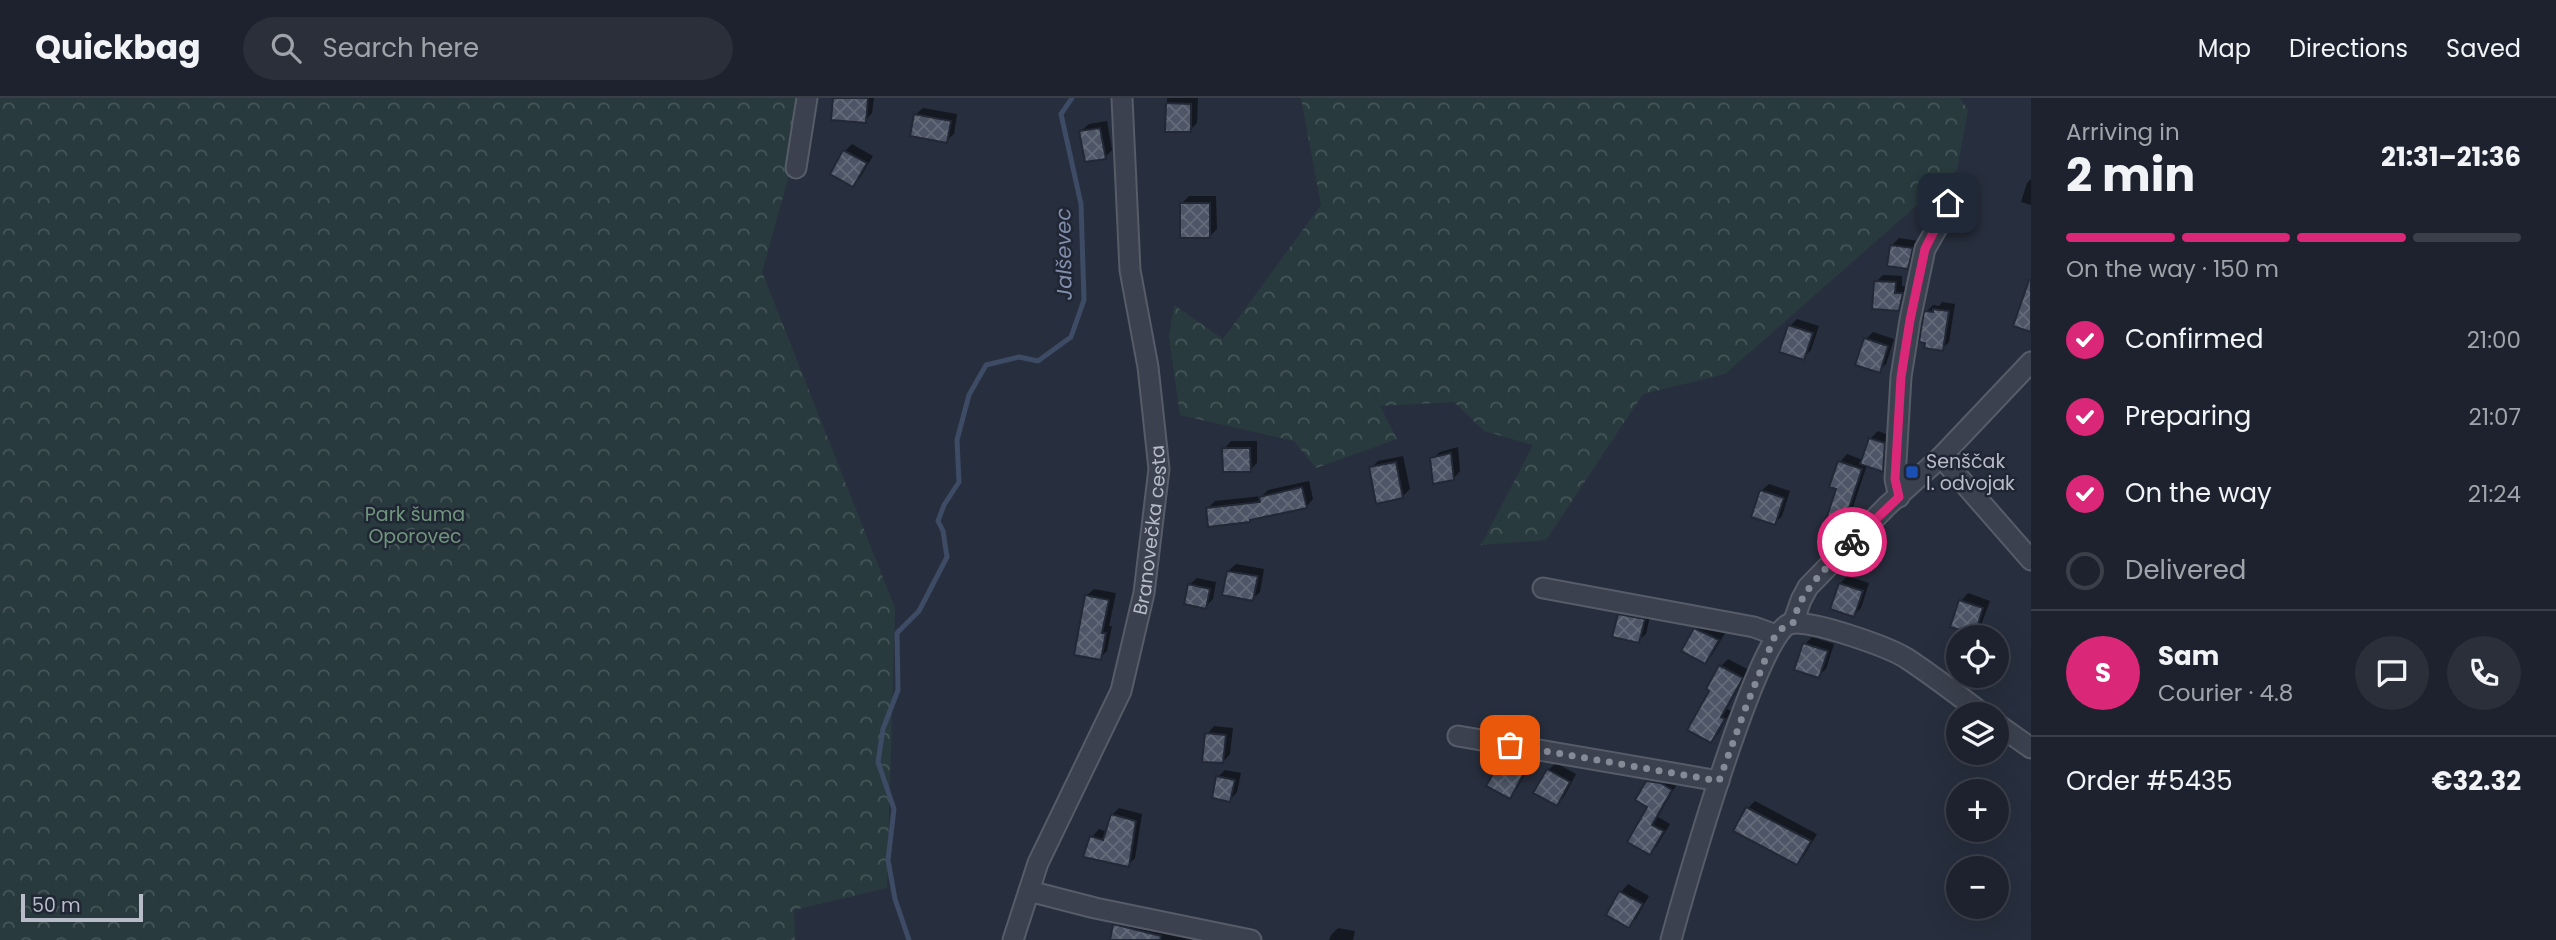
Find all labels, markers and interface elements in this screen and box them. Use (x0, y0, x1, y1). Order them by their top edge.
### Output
search box (243, 17, 733, 80)
text: Quickbag (35, 24, 201, 71)
icon: search (267, 29, 305, 67)
text: Search here (323, 30, 479, 66)
text: Map (2198, 32, 2251, 65)
text: Directions (2289, 32, 2408, 65)
text: Saved (2446, 32, 2521, 65)
text: Arriving in (2066, 116, 2180, 148)
text: 21:31–21:36 (2381, 139, 2521, 175)
text: 2 min (2066, 143, 2195, 207)
pin (1918, 173, 1978, 233)
icon: home (1929, 184, 1967, 222)
water label: Jalševec (1048, 208, 1079, 300)
text: On the way · 150 m (2066, 253, 2279, 285)
icon: check (2066, 321, 2104, 359)
text: Confirmed (2125, 321, 2263, 357)
text: 21:00 (2467, 324, 2521, 356)
icon: check (2066, 398, 2104, 436)
text: Preparing (2125, 398, 2251, 434)
text: 21:07 (2469, 401, 2521, 433)
street label: Branovečka cesta (1126, 444, 1173, 618)
place label: Senščak I. odvojak (1926, 448, 2015, 497)
marker: Senščak I. odvojak (1904, 464, 1920, 480)
icon: check (2066, 475, 2104, 513)
text: On the way (2125, 475, 2272, 511)
text: 21:24 (2468, 478, 2521, 510)
park label: Park šuma Oporovec (365, 501, 465, 550)
courier (1817, 507, 1887, 577)
icon: bike (1833, 523, 1871, 561)
text: Delivered (2125, 552, 2246, 588)
map controls (1946, 625, 2009, 919)
button: locate (1946, 625, 2009, 688)
button: chat (2355, 636, 2429, 710)
button: phone (2447, 636, 2521, 710)
text: Sam (2158, 638, 2219, 674)
text: S (2095, 655, 2111, 691)
text: Courier · 4.8 (2158, 677, 2293, 709)
button: layers (1946, 702, 2009, 765)
pin (1480, 715, 1540, 775)
icon: bag (1491, 726, 1529, 764)
text: Order #5435 (2066, 763, 2233, 799)
text: €32.32 (2432, 763, 2521, 799)
button: + (1946, 779, 2009, 842)
button: − (1946, 856, 2009, 919)
scale bar (21, 891, 144, 923)
text: 50 m (32, 892, 81, 919)

